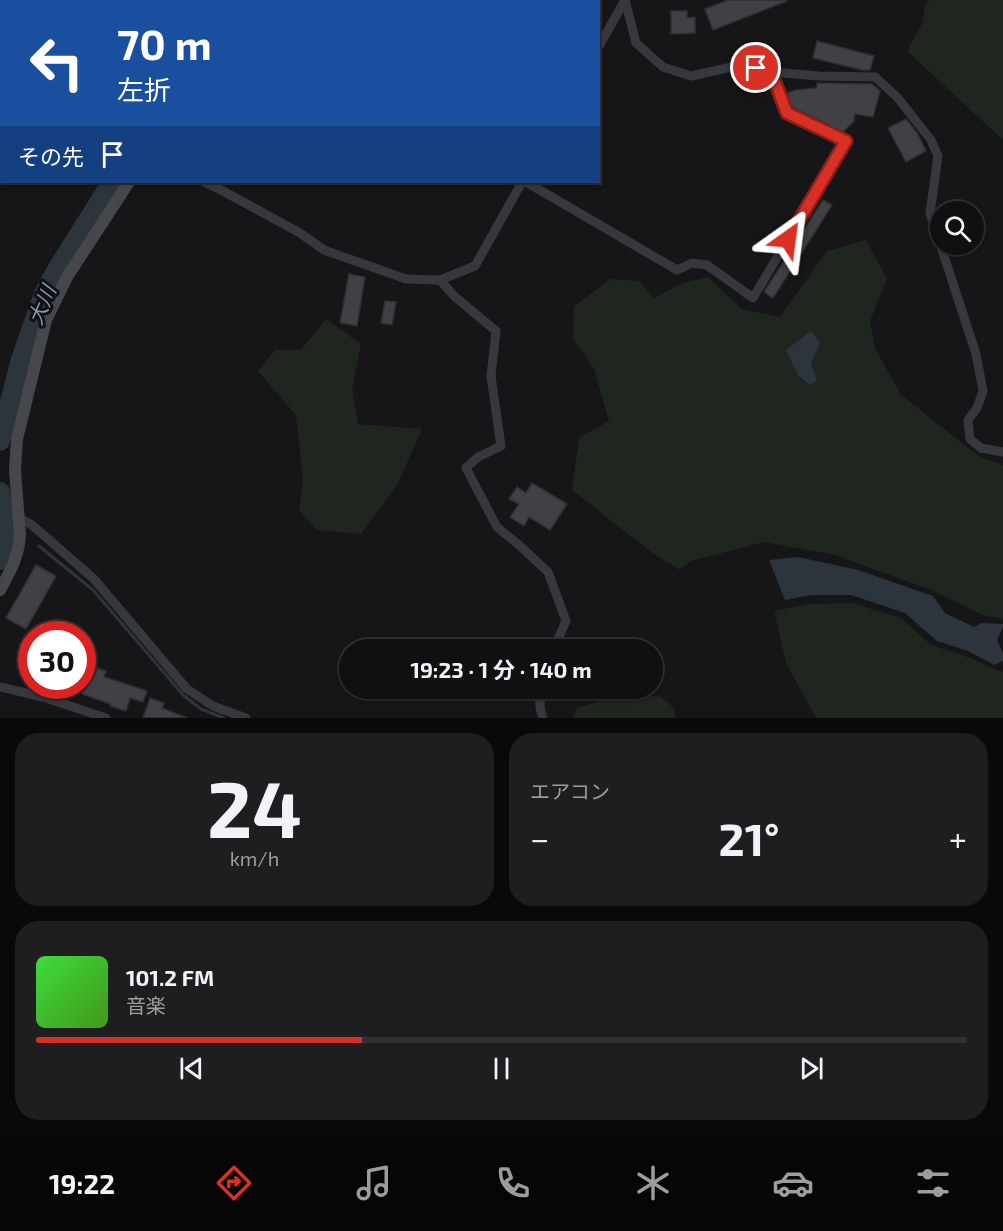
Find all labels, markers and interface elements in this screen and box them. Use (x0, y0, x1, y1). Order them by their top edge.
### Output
text: 70 m (117, 18, 212, 68)
icon: left (18, 24, 96, 102)
pin (730, 42, 781, 93)
icon: arrive (739, 51, 772, 84)
text: 左折 (117, 73, 171, 105)
icon: arrive (96, 138, 129, 171)
text: その先 (18, 143, 84, 169)
map controls (930, 201, 984, 255)
button: search (930, 201, 984, 255)
position arrow (756, 207, 820, 271)
water label: 大川 (22, 280, 61, 328)
speed limit sign: 30 (18, 621, 96, 699)
text: 19:23 · 1 分 · 140 m (410, 656, 592, 682)
text: 24 (207, 760, 302, 854)
text: エアコン (530, 779, 610, 803)
text: 21° (719, 811, 780, 865)
text: − (530, 818, 549, 858)
text: + (949, 818, 967, 858)
text: km/h (230, 846, 279, 870)
text: 101.2 FM (126, 964, 214, 990)
text: 音楽 (126, 993, 166, 1017)
icon: previous (175, 1052, 208, 1085)
icon: pause (485, 1052, 518, 1085)
icon: next (795, 1052, 828, 1085)
icon: directions (213, 1162, 255, 1204)
icon: music (353, 1162, 395, 1204)
icon: phone (492, 1162, 534, 1204)
icon: climate (632, 1162, 674, 1204)
icon: car (772, 1162, 814, 1204)
icon: filters (912, 1162, 954, 1204)
text: 19:22 (49, 1167, 115, 1199)

